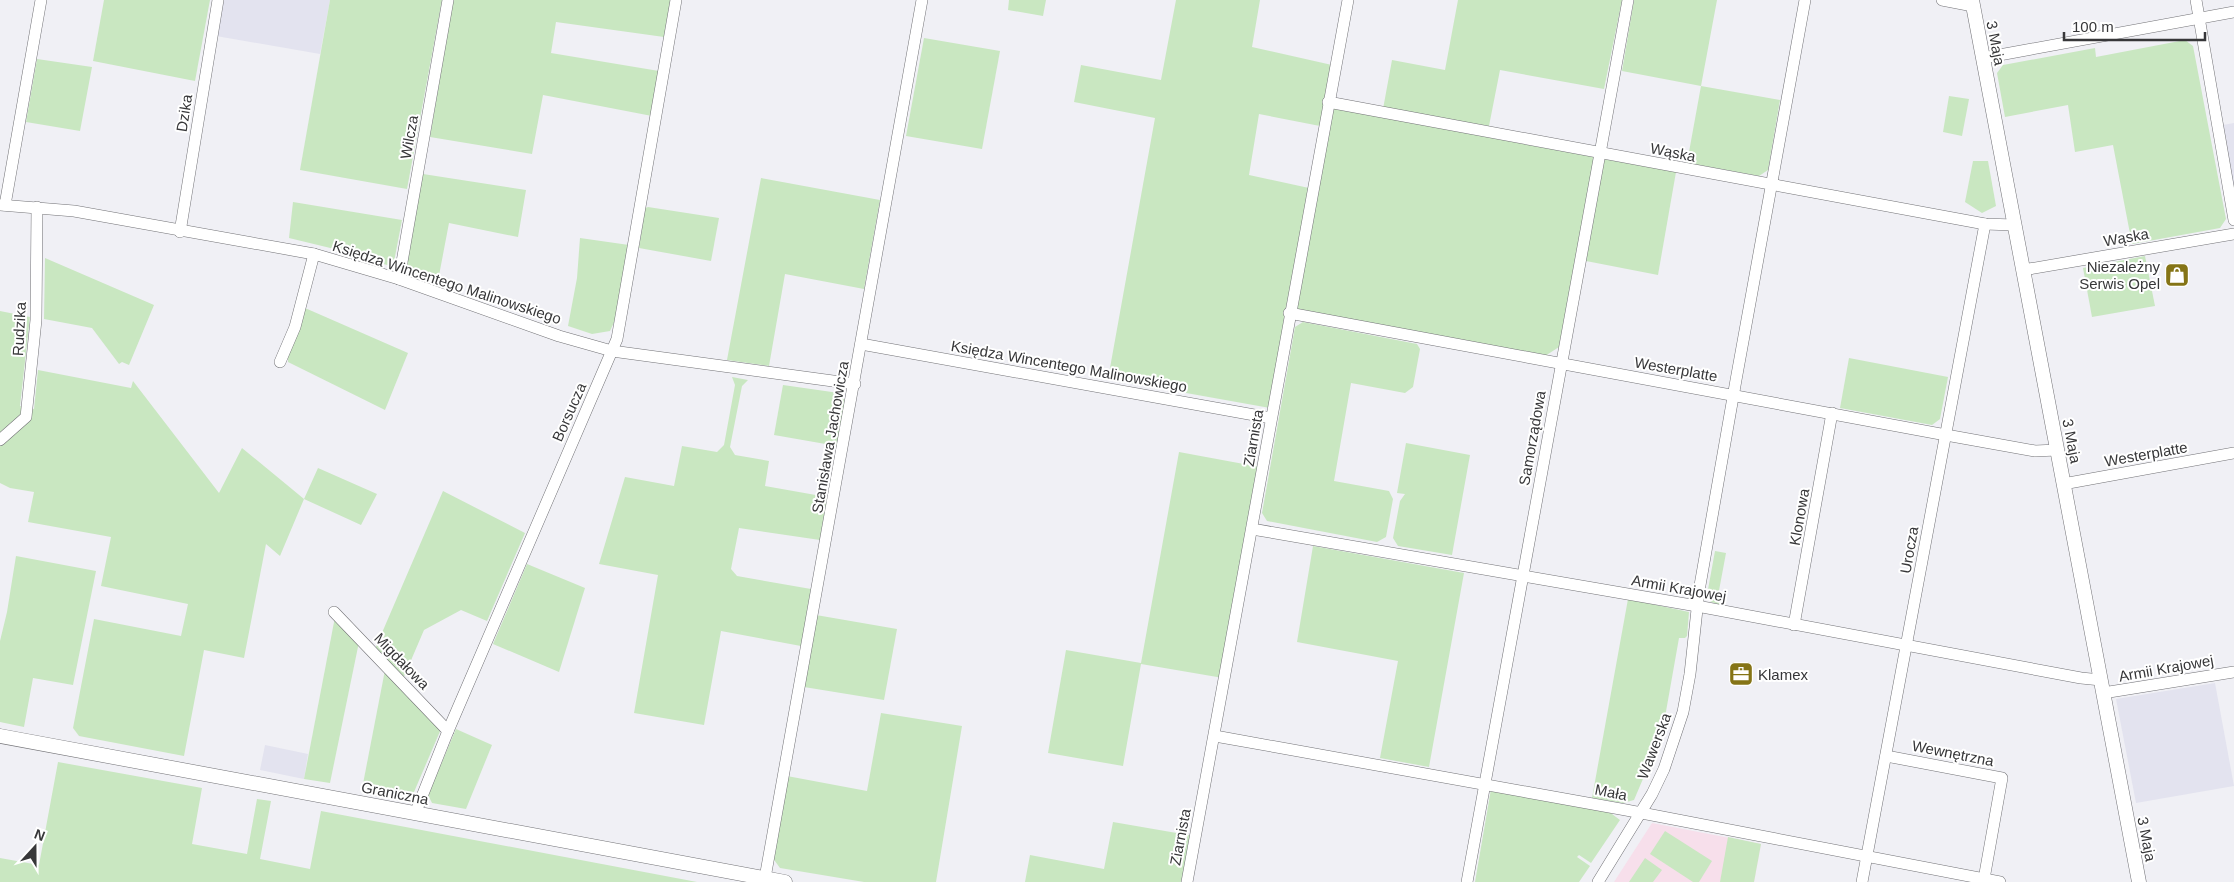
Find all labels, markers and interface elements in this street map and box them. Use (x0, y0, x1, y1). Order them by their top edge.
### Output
scale bar (2064, 10, 2205, 42)
text: 100 m (2072, 18, 2114, 35)
street label: 3 Maja (1983, 19, 2009, 67)
street label: Dzika (173, 93, 195, 133)
street label: Wilcza (397, 113, 421, 160)
street label: Wąska (1649, 139, 1698, 165)
street label: Wąska (2102, 225, 2151, 249)
street label: Księdza Wincentego Malinowskiego (331, 237, 563, 327)
place label: Niezależny Serwis Opel (2079, 258, 2160, 292)
shop icon: Niezależny Serwis Opel (2164, 262, 2190, 288)
street label: Rudzika (9, 301, 29, 357)
street label: Księdza Wincentego Malinowskiego (950, 337, 1188, 395)
street label: Westerplatte (1633, 353, 1719, 385)
street label: Stanisława Jachowicza (808, 359, 852, 514)
street label: Borsucza (549, 379, 590, 444)
street label: Samorządowa (1515, 389, 1549, 487)
street label: Ziarnista (1240, 408, 1266, 468)
street label: 3 Maja (2059, 417, 2085, 465)
street label: Westerplatte (2103, 438, 2189, 470)
street label: Klonowa (1786, 487, 1812, 547)
street label: Urocza (1897, 524, 1922, 575)
street label: Armii Krajowej (1630, 571, 1728, 605)
street label: Migdałowa (371, 629, 433, 693)
street label: Armii Krajowej (2117, 651, 2215, 685)
office icon: Klamex (1728, 661, 1754, 687)
place label: Klamex (1758, 666, 1809, 683)
street label: Wawerska (1634, 710, 1675, 781)
street label: Wewnętrzna (1911, 737, 1996, 769)
street label: Graniczna (360, 778, 431, 808)
street label: Mała (1593, 781, 1629, 804)
street label: Ziarnista (1166, 807, 1194, 867)
street label: 3 Maja (2134, 815, 2160, 863)
north arrow (10, 822, 60, 872)
text: N (32, 826, 47, 844)

